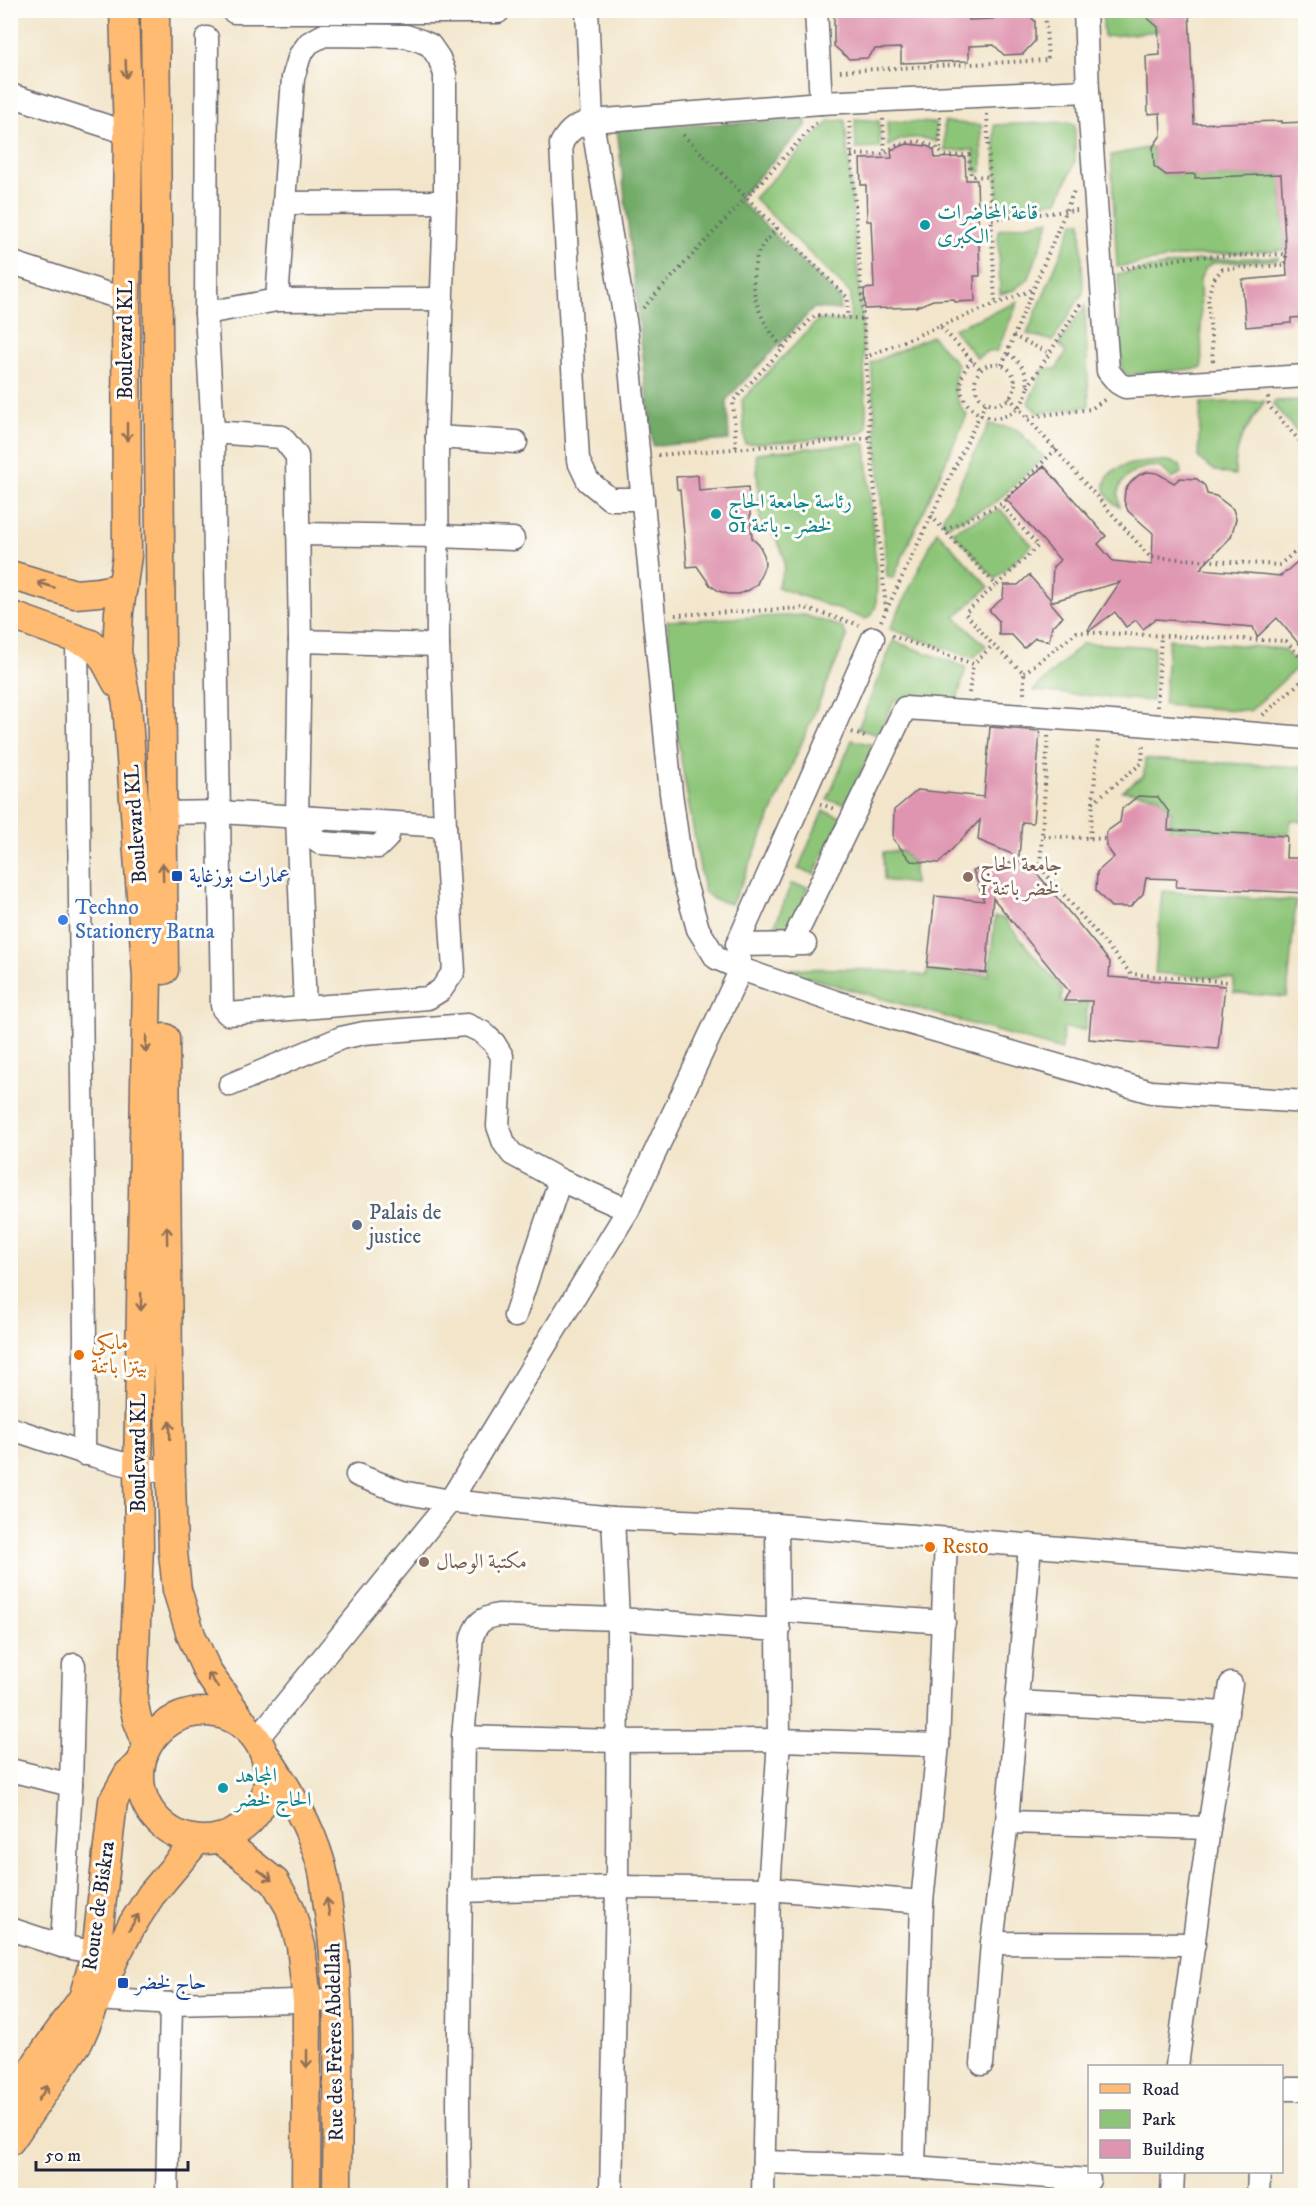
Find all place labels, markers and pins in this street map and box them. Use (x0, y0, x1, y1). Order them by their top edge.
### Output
place label: قاعة المحاضرات الكبرى (937, 200, 1038, 250)
marker: قاعة المحاضرات الكبرى (918, 218, 932, 232)
place label: رئاسة جامعة الحاج لخضر - باتنة 01 (728, 489, 852, 539)
marker: رئاسة جامعة الحاج لخضر - باتنة 01 (709, 507, 723, 521)
place label: جامعة الحاج لخضر باتنة 1 (980, 852, 1062, 902)
place label: عمارات بوزغاية (189, 863, 290, 889)
marker: عمارات بوزغاية (170, 869, 184, 883)
marker: جامعة الحاج لخضر باتنة 1 (961, 870, 975, 884)
place label: Techno Stationery Batna (75, 895, 215, 945)
marker: Techno Stationery Batna (56, 913, 70, 927)
place label: Palais de justice (366, 1200, 442, 1250)
marker: Palais de justice (350, 1218, 364, 1232)
place label: مايكي بيتزا باتنة (91, 1330, 147, 1380)
marker: مايكي بيتزا باتنة (72, 1348, 86, 1362)
place label: Resto (942, 1534, 989, 1560)
marker: Resto (923, 1540, 937, 1554)
place label: مكتبة الوصال (436, 1549, 527, 1575)
marker: مكتبة الوصال (417, 1555, 431, 1569)
place label: المجاهد الحاج لخضر (233, 1763, 312, 1818)
marker: المجاهد الحاج لخضر (216, 1781, 230, 1795)
place label: حاج لخضر (133, 1970, 207, 2001)
marker: حاج لخضر (116, 1976, 130, 1990)

